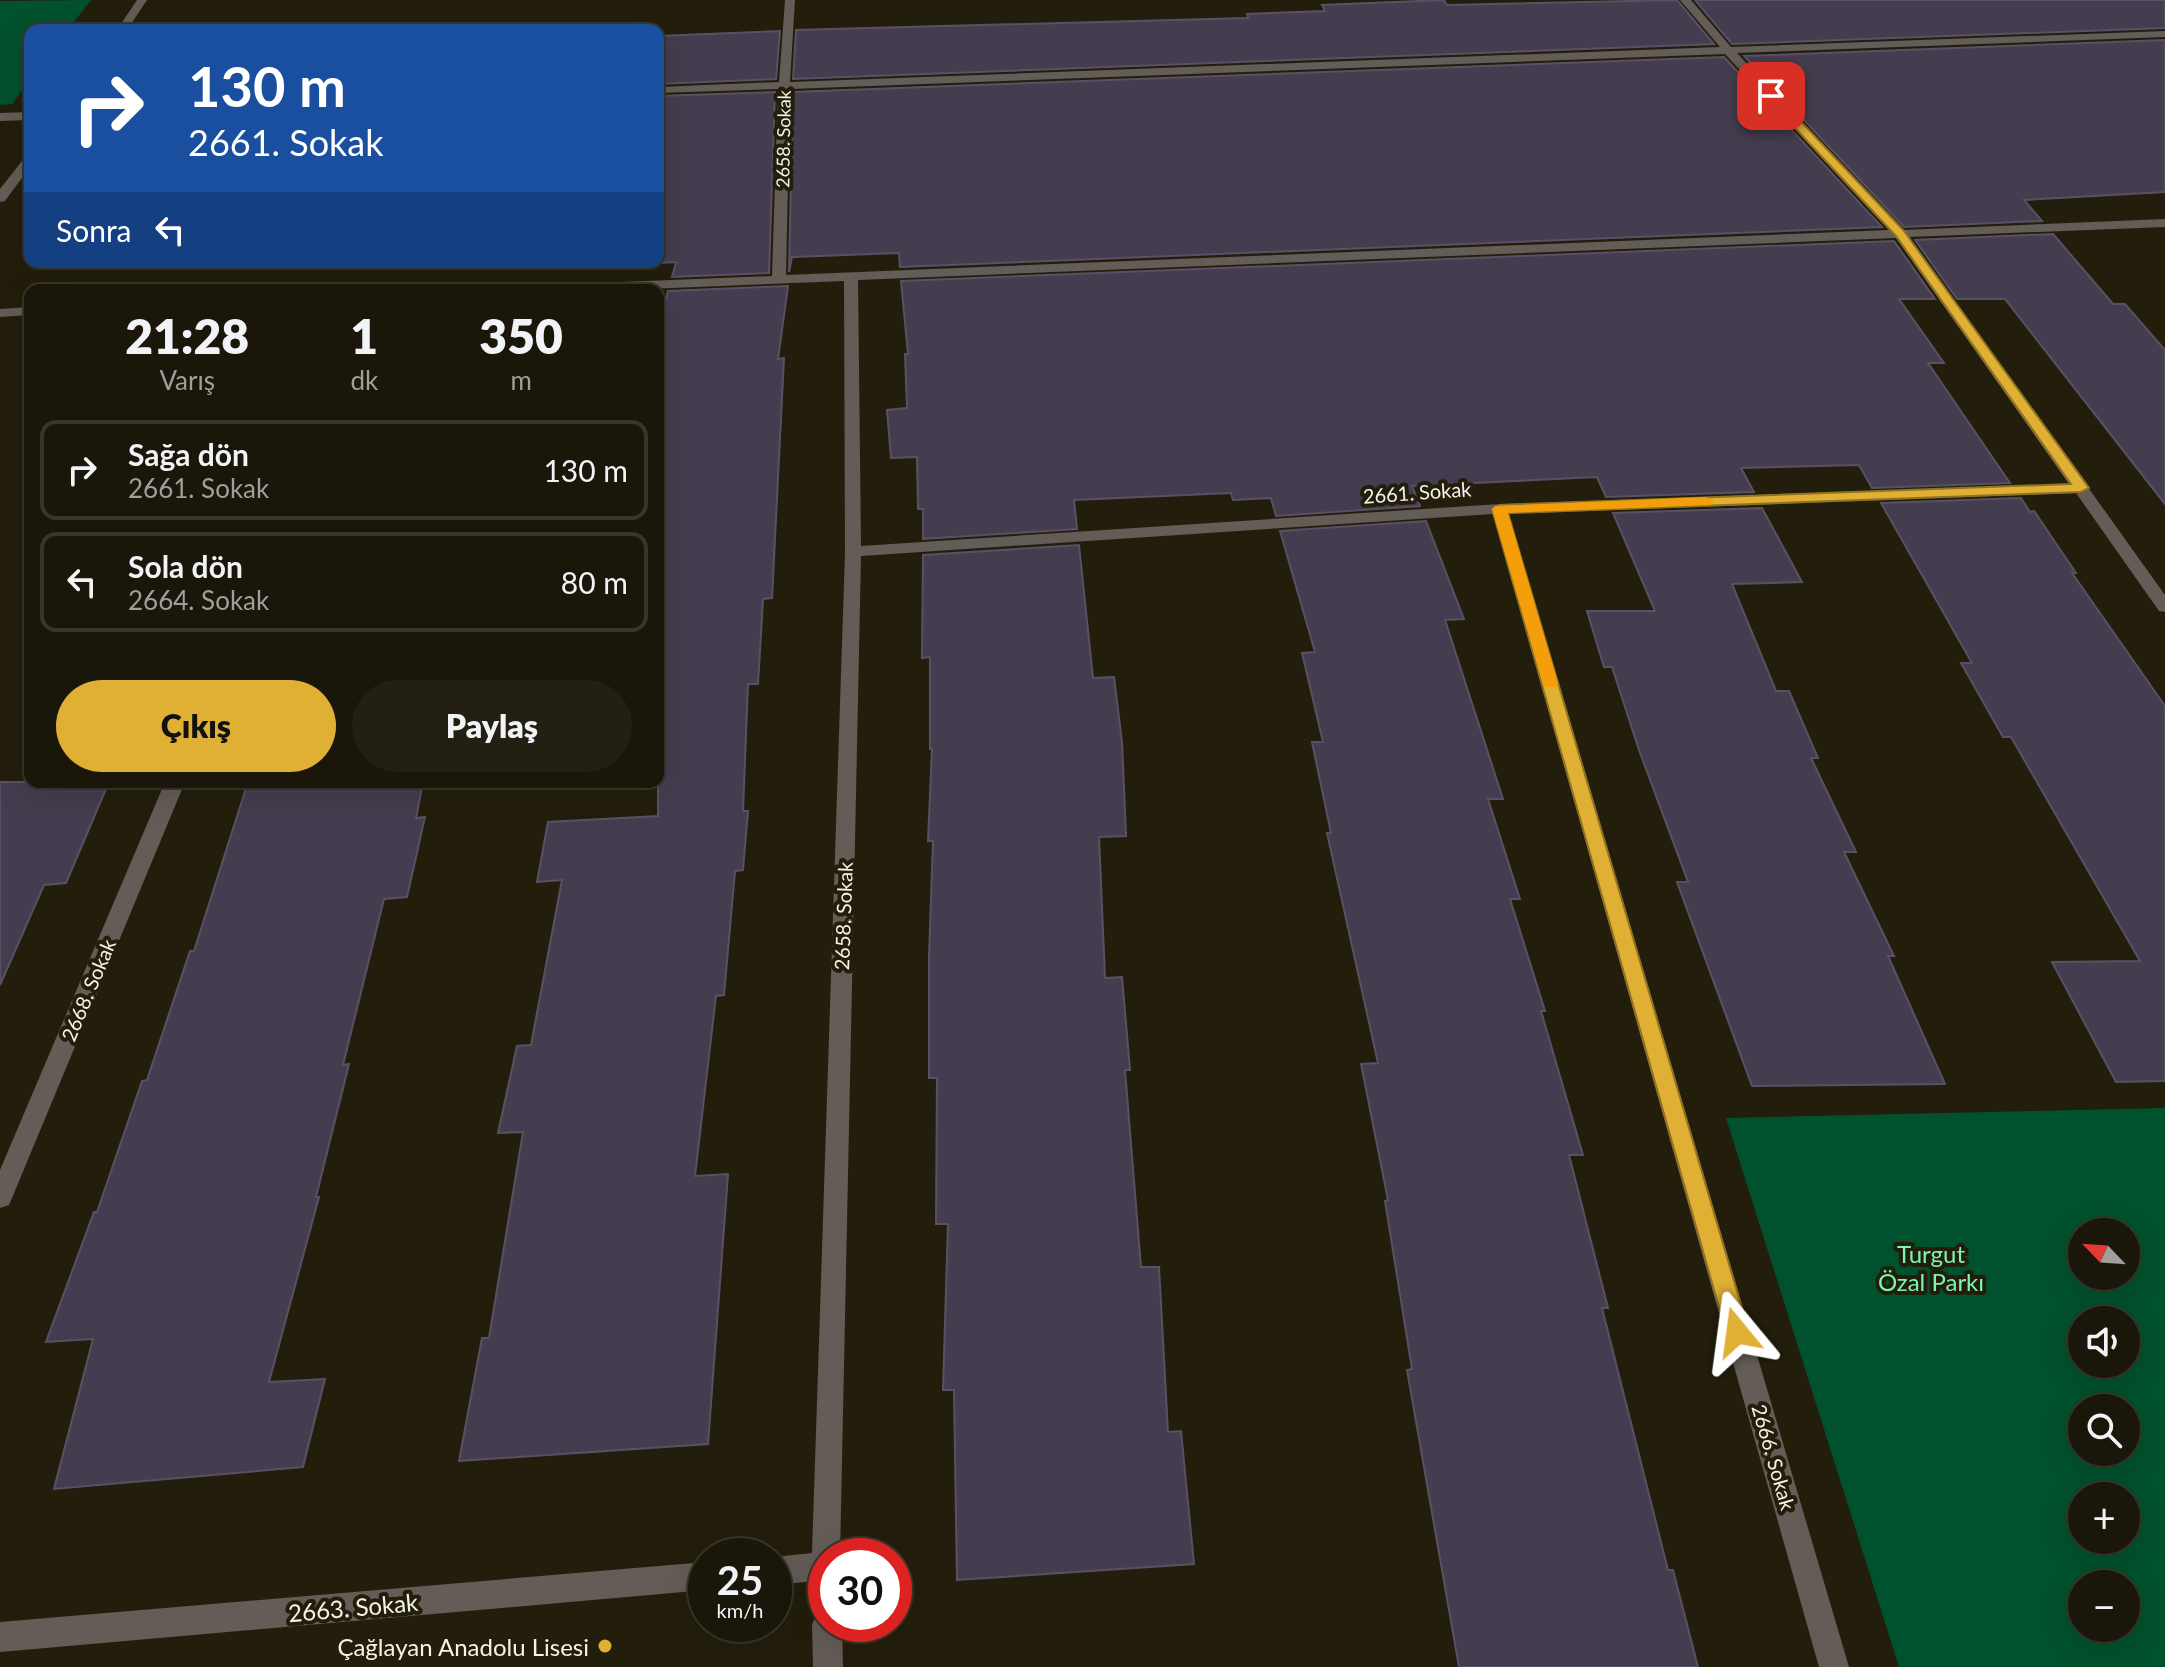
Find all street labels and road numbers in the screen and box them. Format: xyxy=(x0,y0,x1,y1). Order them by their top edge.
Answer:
street label: 2658. Sokak xyxy=(771,89,795,188)
street label: 2661. Sokak xyxy=(1362,476,1473,508)
street label: 2658. Sokak xyxy=(829,860,857,971)
street label: 2668. Sokak xyxy=(56,935,121,1045)
street label: 2666. Sokak xyxy=(1747,1401,1801,1513)
street label: 2663. Sokak xyxy=(287,1587,420,1627)

